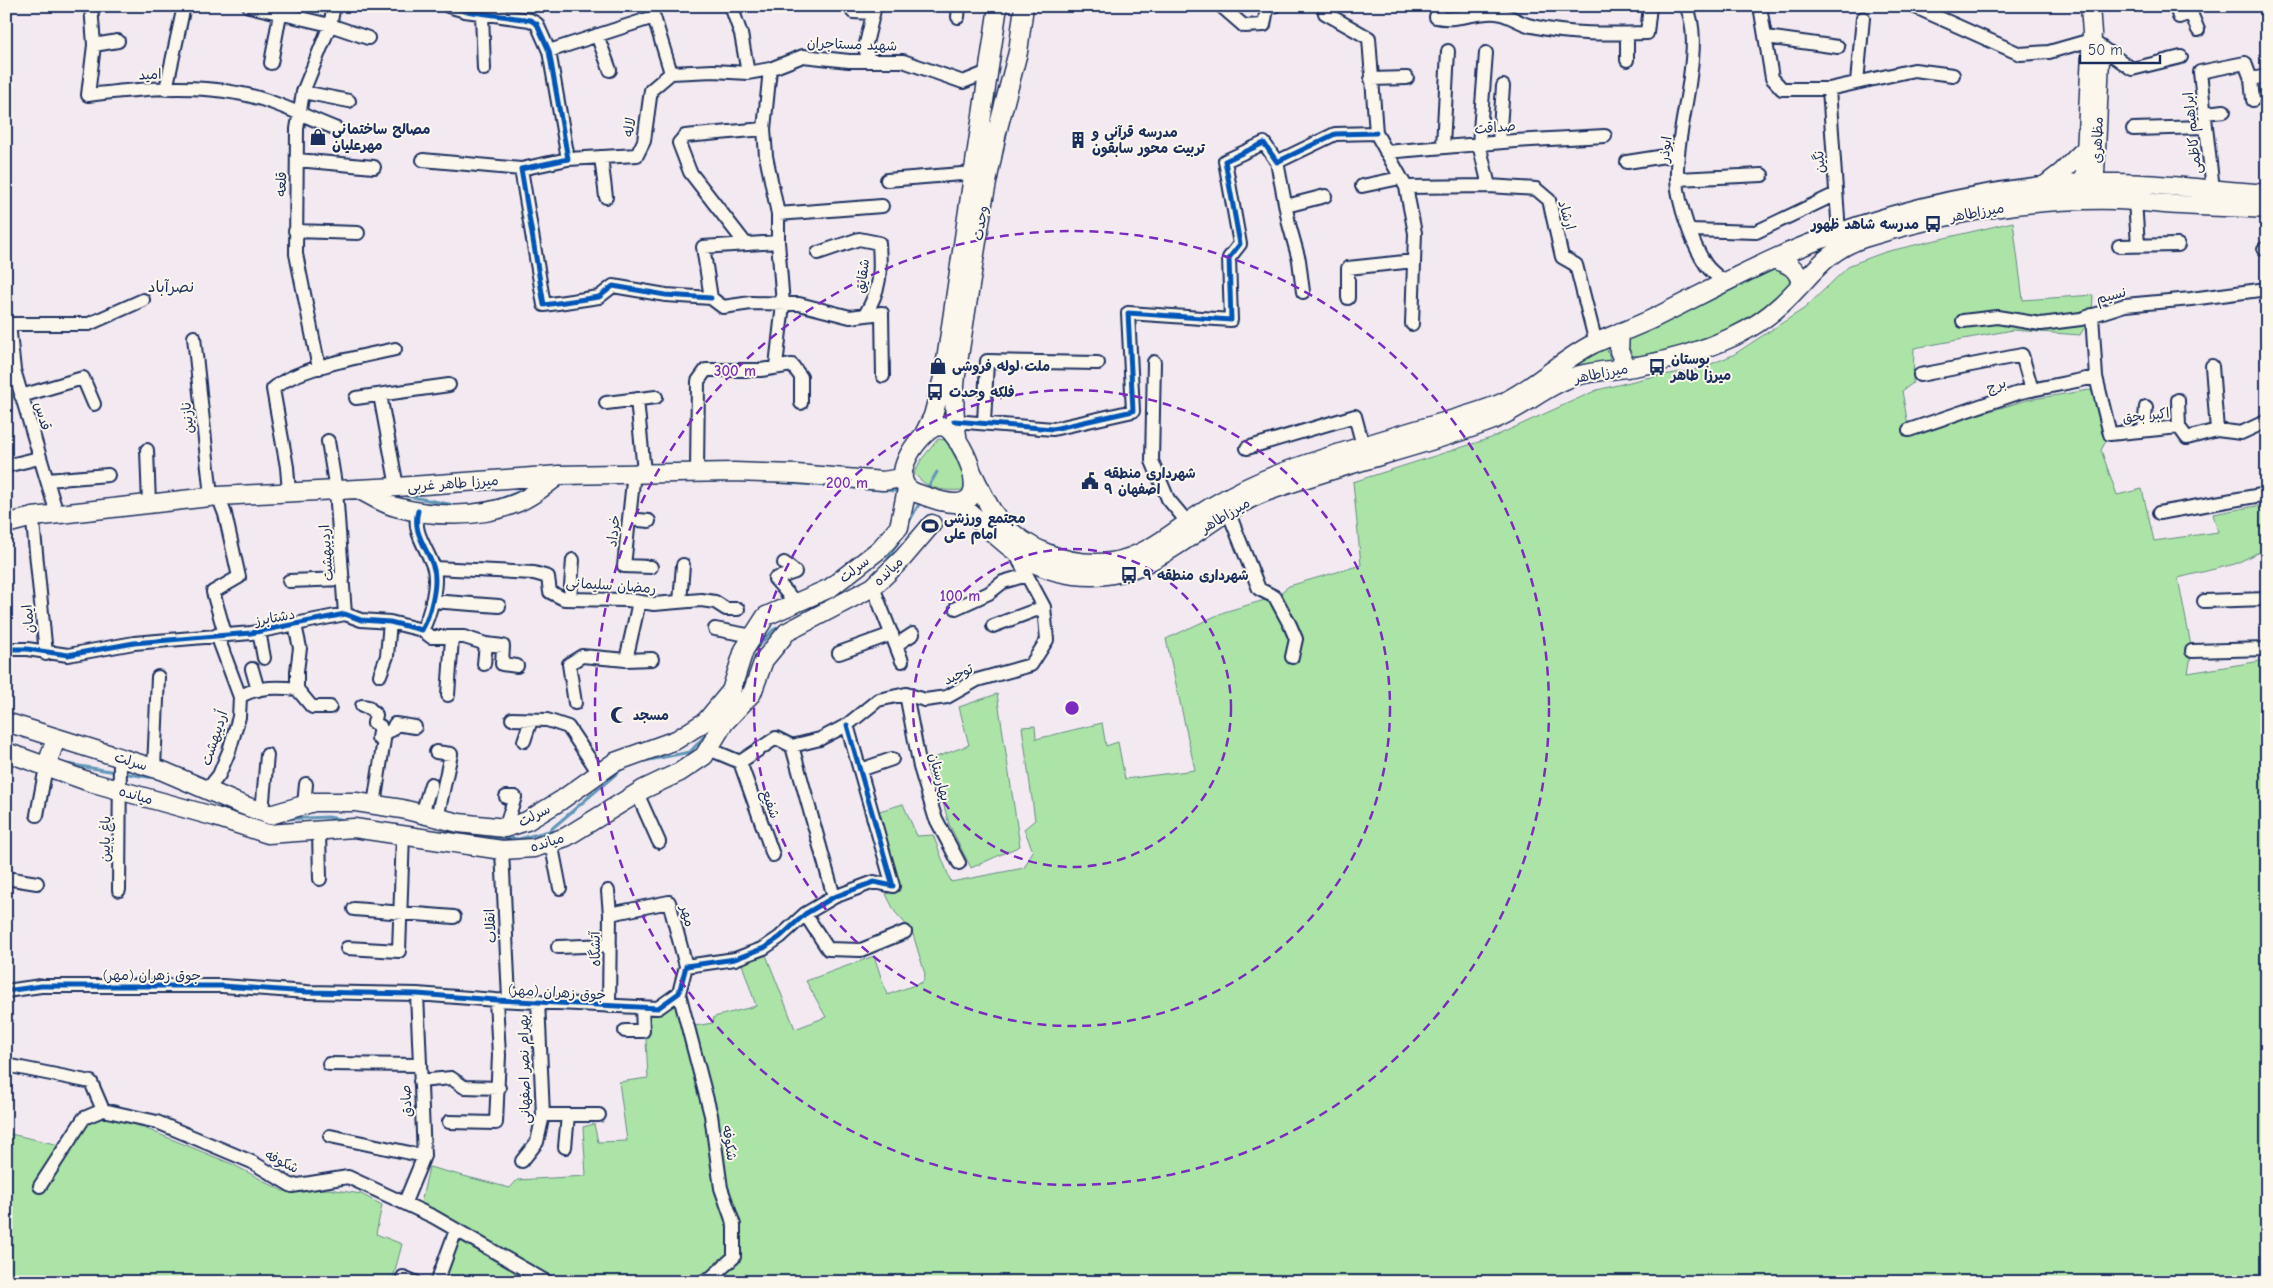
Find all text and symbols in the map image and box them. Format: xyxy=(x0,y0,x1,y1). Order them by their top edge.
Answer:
scale bar xyxy=(2080,32,2160,64)
street label: شهید مستاجران xyxy=(806,34,897,55)
text: 50 m xyxy=(2088,41,2123,59)
street label: امید xyxy=(138,66,162,83)
street label: ابراهیم کاظمی xyxy=(2180,91,2207,175)
street label: لاله xyxy=(620,116,639,138)
street label: مظاهری xyxy=(2088,116,2107,164)
street label: صداقت xyxy=(1474,117,1516,138)
place label: مصالح ساختمانی مهرعلیان xyxy=(332,121,430,154)
place label: مدرسه قرآنی و تربیت محور سابقون xyxy=(1091,124,1206,158)
shop icon: مصالح ساختمانی مهرعلیان xyxy=(308,127,328,147)
building icon: مدرسه قرآنی و تربیت محور سابقون xyxy=(1068,130,1088,150)
street label: ابوذر xyxy=(1655,135,1676,164)
street label: نگین xyxy=(1810,150,1829,174)
street label: قلعه xyxy=(273,171,290,197)
street label: ارشاد xyxy=(1554,198,1579,232)
street label: میرزاطاهر xyxy=(1948,199,2005,226)
street label: وحدت xyxy=(969,204,992,242)
bus stop icon: مدرسه شاهد ظهور xyxy=(1923,214,1943,234)
place label: مدرسه شاهد ظهور xyxy=(1809,216,1919,234)
street label: شقایق xyxy=(852,258,873,294)
district label: نصرآباد xyxy=(148,278,194,296)
street label: نسیم xyxy=(2094,283,2129,310)
place label: بوستان میرزا طاهر xyxy=(1669,351,1731,384)
shop icon: ملت لوله فروشی xyxy=(928,356,948,376)
bus stop icon: بوستان میرزا طاهر xyxy=(1647,357,1667,377)
place label: ملت لوله فروشی xyxy=(952,358,1050,376)
street label: میرزاطاهر xyxy=(1572,360,1629,387)
text: 300 m xyxy=(714,362,756,380)
street label: برج xyxy=(1984,374,2009,398)
bus stop icon: فلکه وحدت xyxy=(925,382,945,402)
place label: فلکه وحدت xyxy=(949,384,1015,401)
street label: قدس xyxy=(30,400,55,432)
street label: نازنین xyxy=(177,401,198,434)
street label: اکبر بحق xyxy=(2122,405,2170,426)
place label: شهرداری منطقه ۹ اصفهان xyxy=(1104,465,1196,498)
public building icon: شهرداری منطقه ۹ اصفهان xyxy=(1080,471,1100,491)
street label: میرزا طاهر غربی xyxy=(407,472,499,495)
text: 200 m xyxy=(826,474,868,492)
street label: میرزاطاهر xyxy=(1197,494,1253,537)
place label: مجتمع ورزشی امام علی xyxy=(944,510,1026,545)
street label: خرداد xyxy=(603,514,624,548)
sports icon: مجتمع ورزشی امام علی xyxy=(920,516,940,536)
street label: اردیبهشت xyxy=(316,524,337,582)
street label: سرلت xyxy=(836,552,873,586)
street label: میانده xyxy=(870,553,907,590)
bus stop icon: شهرداری منطقه ۹ xyxy=(1119,565,1139,585)
place label: شهرداری منطقه ۹ xyxy=(1143,567,1249,584)
street label: رمضان سلیمانی xyxy=(565,574,657,597)
text: 100 m xyxy=(940,587,980,605)
street label: ایمان xyxy=(19,604,38,634)
street label: دشتابرز xyxy=(253,606,296,630)
street label: توحید xyxy=(941,660,977,689)
centre of rings xyxy=(1063,699,1081,717)
mosque icon: مسجد xyxy=(609,705,629,725)
place label: مسجد xyxy=(633,707,669,724)
street label: اُردیبهشت xyxy=(196,708,231,768)
street label: سرلت xyxy=(112,748,149,775)
street label: بهارستان xyxy=(925,751,954,803)
street label: میانده xyxy=(117,783,155,808)
street label: شفیع xyxy=(756,787,783,822)
street label: سرلت xyxy=(515,800,553,831)
street label: باغ پایین xyxy=(97,816,115,862)
street label: میانده xyxy=(528,829,566,856)
street label: مهر xyxy=(676,903,698,929)
street label: انقلاب xyxy=(481,908,500,944)
street label: آتشگاه xyxy=(587,931,604,967)
street label: جوق زهران (مهر) xyxy=(103,967,201,984)
street label: جوق زهران (مهر) xyxy=(507,981,607,1004)
street label: بهرام نصر اصفهانی xyxy=(515,1014,536,1124)
street label: صادق xyxy=(397,1084,416,1118)
street label: شکوفه xyxy=(719,1124,740,1162)
street label: شکوفه xyxy=(262,1146,301,1177)

